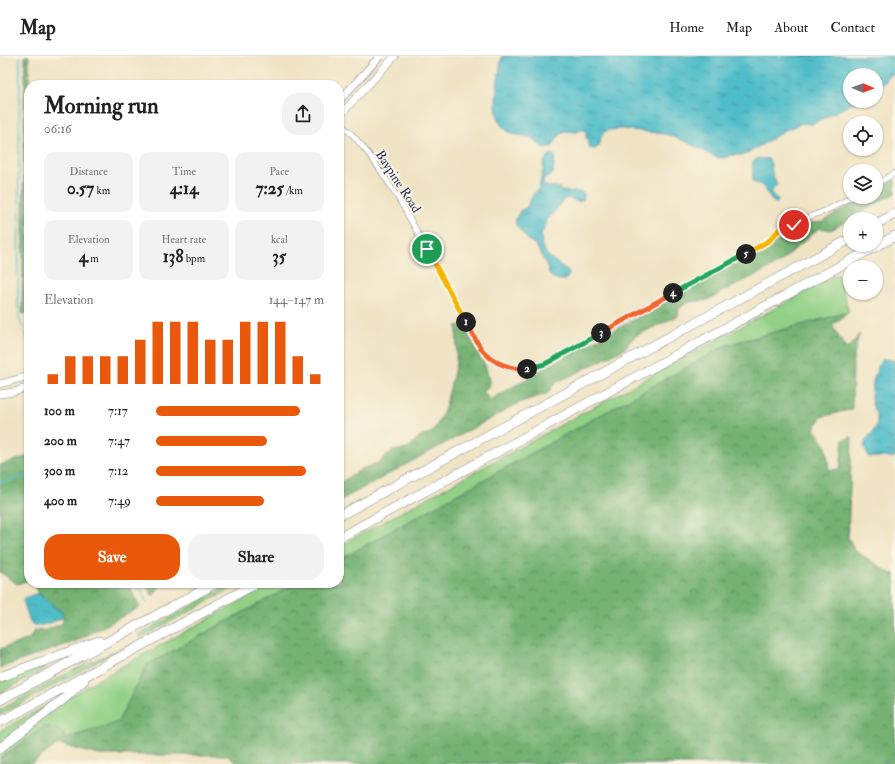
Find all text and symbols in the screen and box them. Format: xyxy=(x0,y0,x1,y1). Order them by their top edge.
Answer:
text: Map xyxy=(20,16,56,40)
text: Home xyxy=(669,19,704,36)
text: Map xyxy=(726,19,752,36)
text: About xyxy=(774,19,808,36)
text: Contact xyxy=(830,19,875,36)
north arrow xyxy=(843,68,883,108)
map controls xyxy=(843,68,883,300)
text: Morning run xyxy=(44,92,159,120)
button: share xyxy=(282,93,324,135)
button: locate xyxy=(843,116,883,156)
text: 06:16 xyxy=(44,121,72,137)
street label: Baypine Road xyxy=(371,147,425,217)
button: layers xyxy=(843,164,883,204)
text: Distance xyxy=(69,165,108,178)
text: Time xyxy=(172,165,196,178)
text: Pace xyxy=(269,165,289,178)
text: 0.57 xyxy=(67,178,94,199)
text: 4:14 xyxy=(170,178,198,199)
text: 7:25 xyxy=(256,178,284,199)
text: km xyxy=(94,184,110,197)
text: /km xyxy=(284,184,303,197)
pin xyxy=(777,208,811,242)
button: + xyxy=(843,212,883,252)
icon: check xyxy=(783,214,805,236)
pin xyxy=(410,232,444,266)
text: Elevation xyxy=(68,233,110,246)
text: Heart rate xyxy=(162,233,206,246)
text: kcal xyxy=(271,233,288,246)
icon: arrive xyxy=(416,238,438,260)
pin: 5 xyxy=(736,244,756,264)
text: 4 xyxy=(79,246,88,267)
text: 138 xyxy=(163,246,183,267)
text: 35 xyxy=(272,246,286,267)
text: 5 xyxy=(744,247,748,260)
text: m xyxy=(88,252,99,265)
text: bpm xyxy=(183,252,205,265)
button: − xyxy=(843,260,883,300)
pin: 4 xyxy=(663,283,683,303)
text: 4 xyxy=(670,286,676,299)
text: Elevation xyxy=(44,292,94,308)
text: 144–147 m xyxy=(269,292,324,308)
pin: 1 xyxy=(456,312,476,332)
text: 1 xyxy=(464,315,468,328)
pin: 3 xyxy=(591,323,611,343)
text: 3 xyxy=(599,326,603,339)
pin: 2 xyxy=(517,359,537,379)
text: 2 xyxy=(524,362,530,375)
text: 100 m xyxy=(44,403,75,419)
text: 7:17 xyxy=(108,403,128,419)
text: 200 m xyxy=(44,433,77,449)
text: 7:47 xyxy=(108,433,130,449)
text: 300 m xyxy=(44,463,75,479)
text: 7:12 xyxy=(108,463,128,479)
text: 400 m xyxy=(44,493,77,509)
text: 7:49 xyxy=(108,493,131,509)
button: Save xyxy=(44,534,180,580)
button: Share xyxy=(188,534,324,580)

